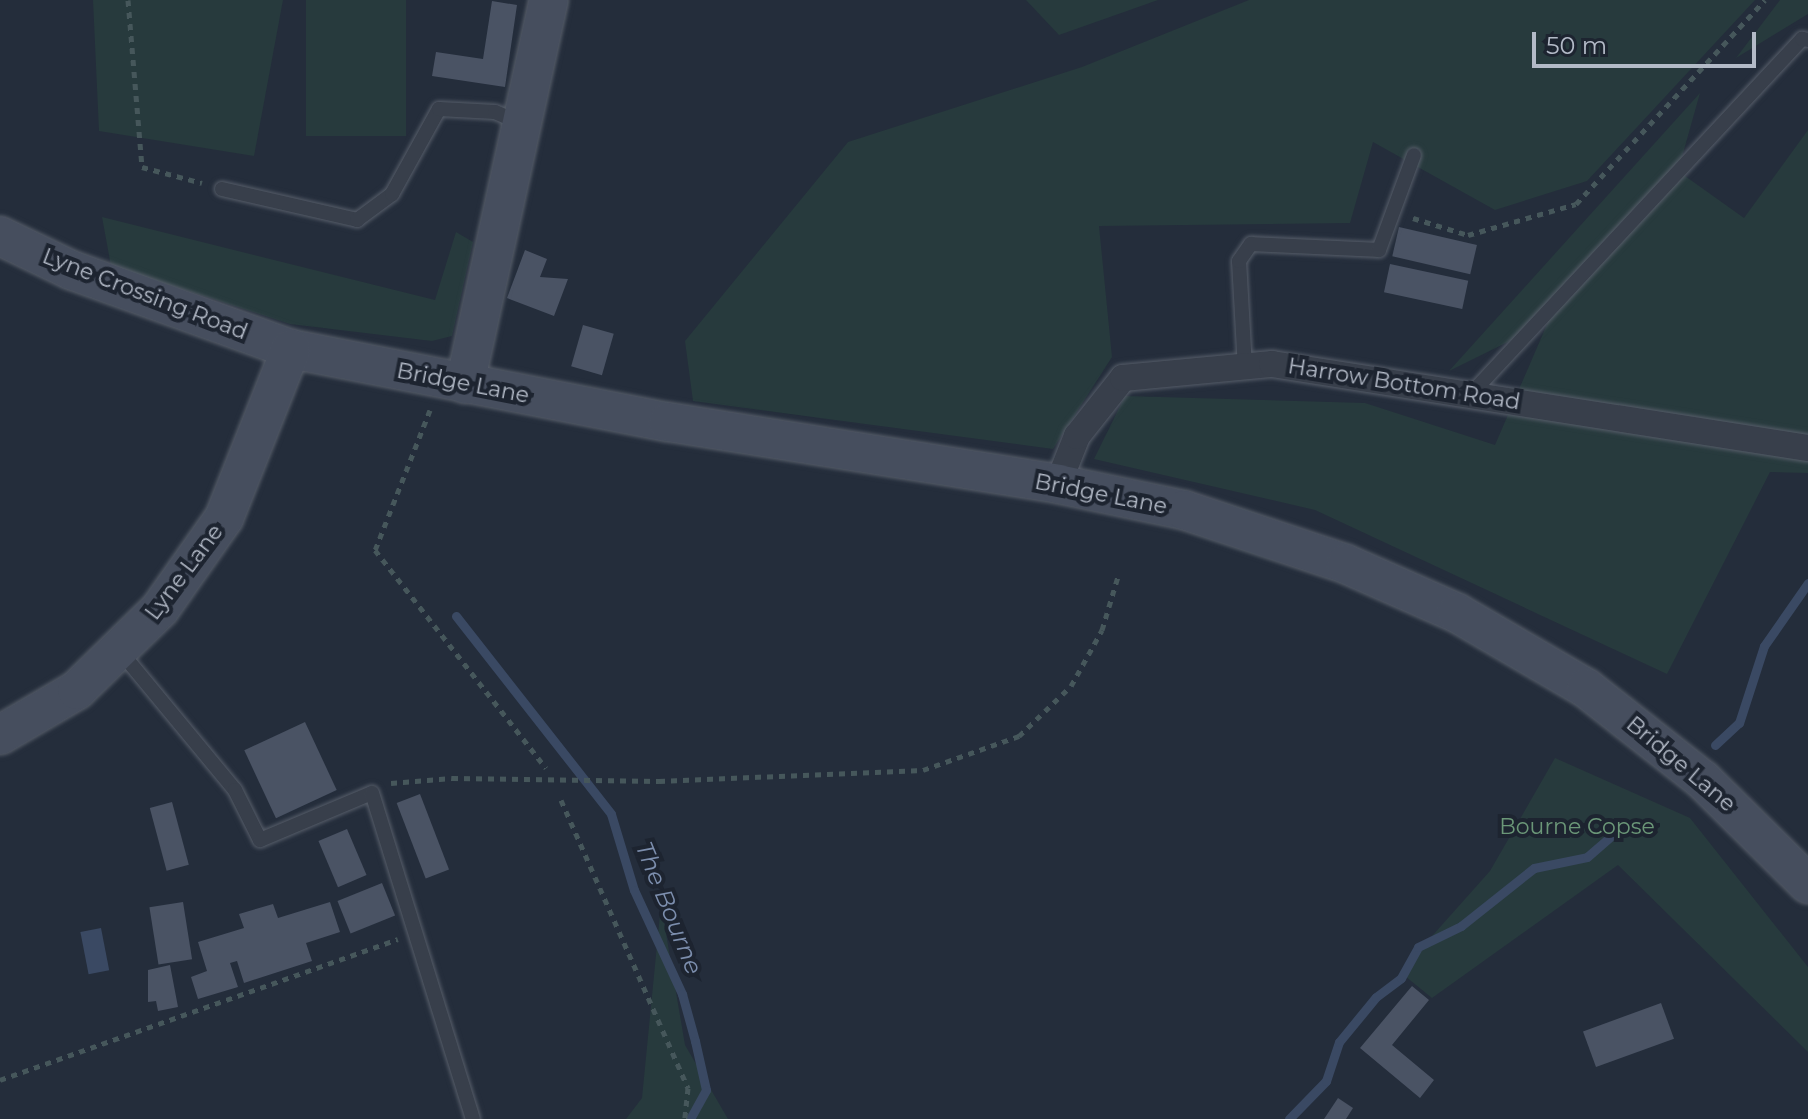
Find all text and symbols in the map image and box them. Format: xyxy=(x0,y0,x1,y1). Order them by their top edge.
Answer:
scale bar xyxy=(1536,16,1760,66)
text: 50 m xyxy=(1546,31,1607,60)
street label: Lyne Crossing Road xyxy=(39,243,251,345)
street label: Harrow Bottom Road xyxy=(1286,353,1522,415)
street label: Bridge Lane xyxy=(395,357,531,409)
street label: Bridge Lane xyxy=(1033,468,1169,520)
street label: Lyne Lane xyxy=(139,519,229,625)
street label: Bridge Lane xyxy=(1621,711,1741,817)
park label: Bourne Copse xyxy=(1499,814,1655,840)
water label: The Bourne xyxy=(629,838,709,978)

